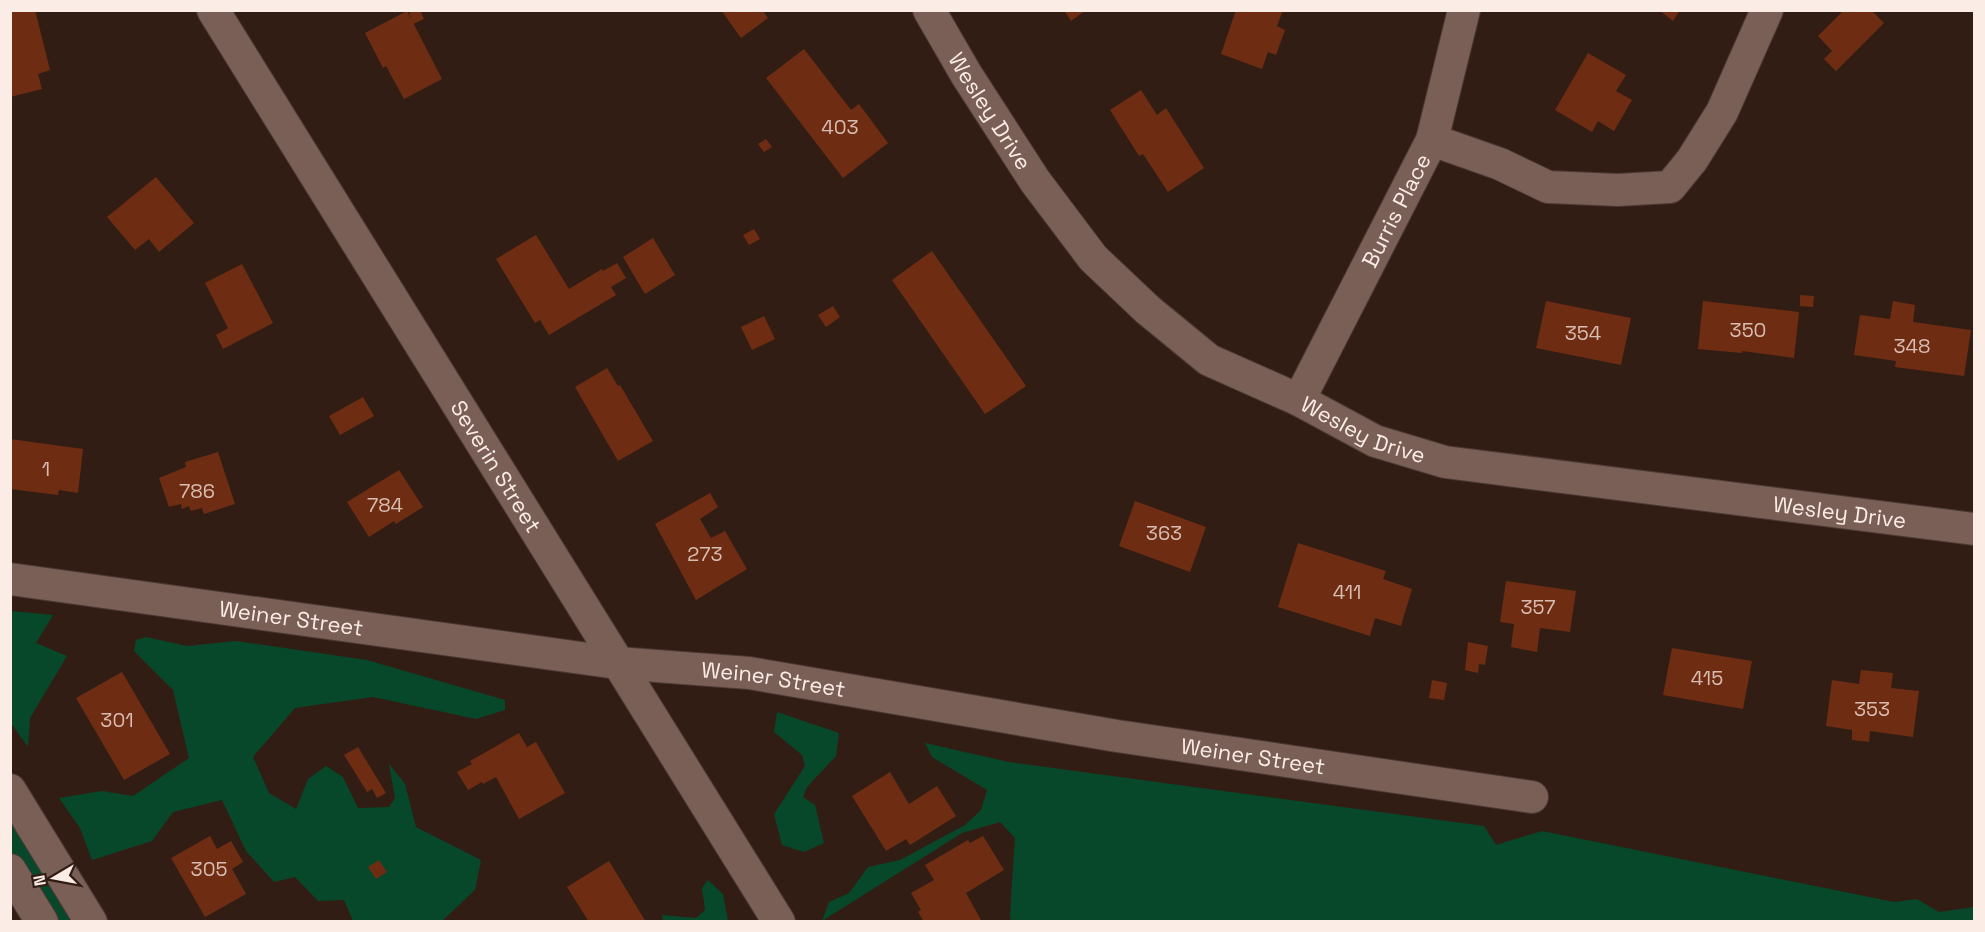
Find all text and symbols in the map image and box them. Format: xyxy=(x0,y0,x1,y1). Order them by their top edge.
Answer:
street label: Wesley Drive xyxy=(942,47,1038,175)
house number: 403 xyxy=(821,114,859,140)
street label: Burris Place xyxy=(1355,149,1437,272)
house number: 350 xyxy=(1730,317,1766,343)
house number: 354 xyxy=(1565,320,1601,346)
house number: 348 xyxy=(1893,333,1931,359)
street label: Wesley Drive xyxy=(1296,390,1429,469)
street label: Severin Street xyxy=(445,395,548,538)
house number: 1 xyxy=(42,456,50,482)
house number: 786 xyxy=(179,478,215,504)
street label: Wesley Drive xyxy=(1772,490,1908,534)
house number: 784 xyxy=(367,492,403,518)
house number: 363 xyxy=(1146,520,1182,546)
house number: 273 xyxy=(687,541,723,567)
house number: 411 xyxy=(1333,579,1361,605)
street label: Weiner Street xyxy=(218,594,365,642)
house number: 357 xyxy=(1520,594,1556,620)
street label: Weiner Street xyxy=(700,655,847,703)
house number: 415 xyxy=(1691,665,1723,691)
house number: 353 xyxy=(1854,696,1890,722)
house number: 301 xyxy=(100,707,134,733)
street label: Weiner Street xyxy=(1179,732,1327,780)
north arrow xyxy=(24,848,84,908)
house number: 305 xyxy=(191,856,227,882)
text: N xyxy=(28,873,51,888)

